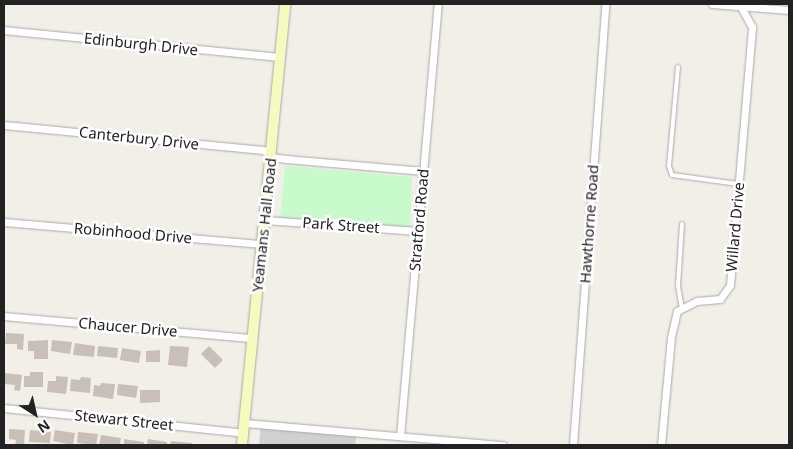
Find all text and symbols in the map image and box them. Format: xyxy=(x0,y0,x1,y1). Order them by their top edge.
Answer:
street label: Edinburgh Drive xyxy=(83,29,199,59)
street label: Canterbury Drive xyxy=(78,123,200,153)
street label: Yeamans Hall Road xyxy=(248,157,280,293)
street label: Hawthorne Road xyxy=(576,164,602,284)
street label: Stratford Road xyxy=(406,168,432,272)
street label: Willard Drive xyxy=(722,181,748,273)
street label: Park Street xyxy=(302,213,380,237)
street label: Robinhood Drive xyxy=(73,219,193,247)
street label: Chaucer Drive xyxy=(78,314,178,340)
north arrow xyxy=(10,389,60,439)
street label: Stewart Street xyxy=(74,406,174,434)
text: N xyxy=(34,416,54,438)

